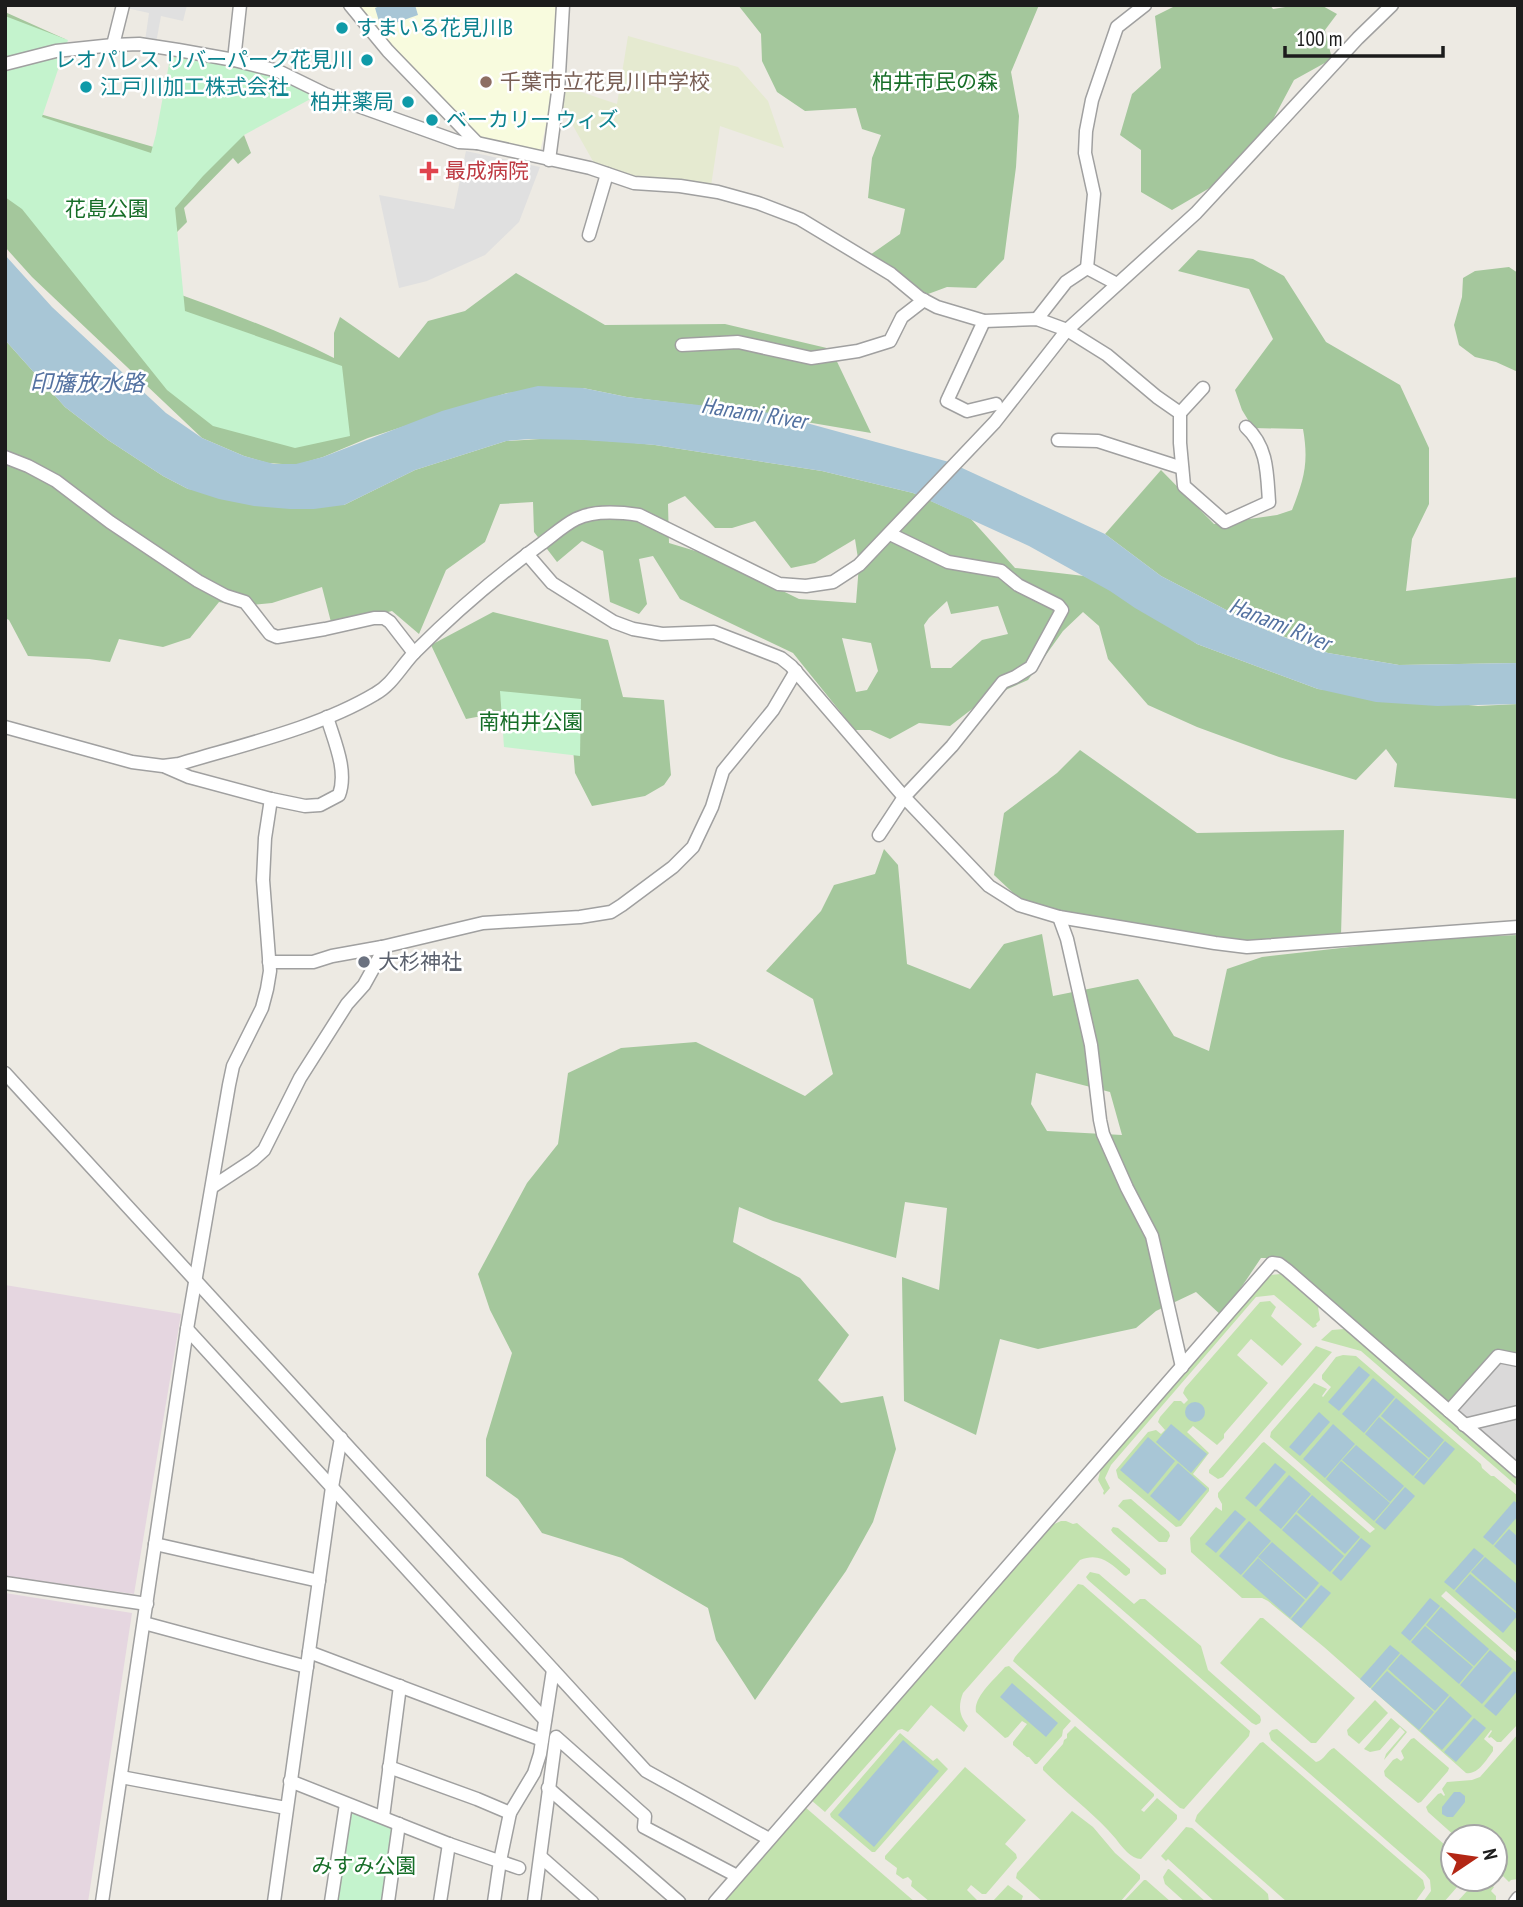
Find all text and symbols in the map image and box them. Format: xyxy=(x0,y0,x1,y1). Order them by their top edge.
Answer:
place label: すまいる花見川B xyxy=(356,14,513,41)
scale bar xyxy=(1285,14,1442,58)
marker: すまいる花見川B xyxy=(334,20,350,36)
text: 100 m xyxy=(1296,25,1342,52)
place label: レオパレス リバーパーク花見川 xyxy=(55,46,353,73)
marker: レオパレス リバーパーク花見川 xyxy=(359,52,375,68)
place label: 千葉市立花見川中学校 xyxy=(500,68,710,95)
park label: 柏井市民の森 xyxy=(872,68,998,95)
place label: 江戸川加工株式会社 xyxy=(100,73,289,100)
marker: 千葉市立花見川中学校 xyxy=(478,74,494,90)
marker: 江戸川加工株式会社 xyxy=(78,79,94,95)
place label: 柏井薬局 xyxy=(310,88,394,115)
marker: 柏井薬局 xyxy=(400,94,416,110)
place label: ベーカリー ウィズ xyxy=(446,106,618,133)
marker: ベーカリー ウィズ xyxy=(424,112,440,128)
place label: 最成病院 xyxy=(445,157,529,184)
marker: 最成病院 xyxy=(419,161,439,181)
park label: 花島公園 xyxy=(65,195,149,222)
water label: 印旛放水路 xyxy=(30,368,147,397)
water label: Hanami River xyxy=(699,390,813,436)
water label: Hanami River xyxy=(1225,590,1338,658)
park label: 南柏井公園 xyxy=(479,708,584,735)
place label: 大杉神社 xyxy=(378,948,462,975)
marker: 大杉神社 xyxy=(356,954,372,970)
north arrow xyxy=(1439,1823,1509,1893)
text: N xyxy=(1478,1846,1503,1862)
park label: みすみ公園 xyxy=(312,1852,417,1879)

